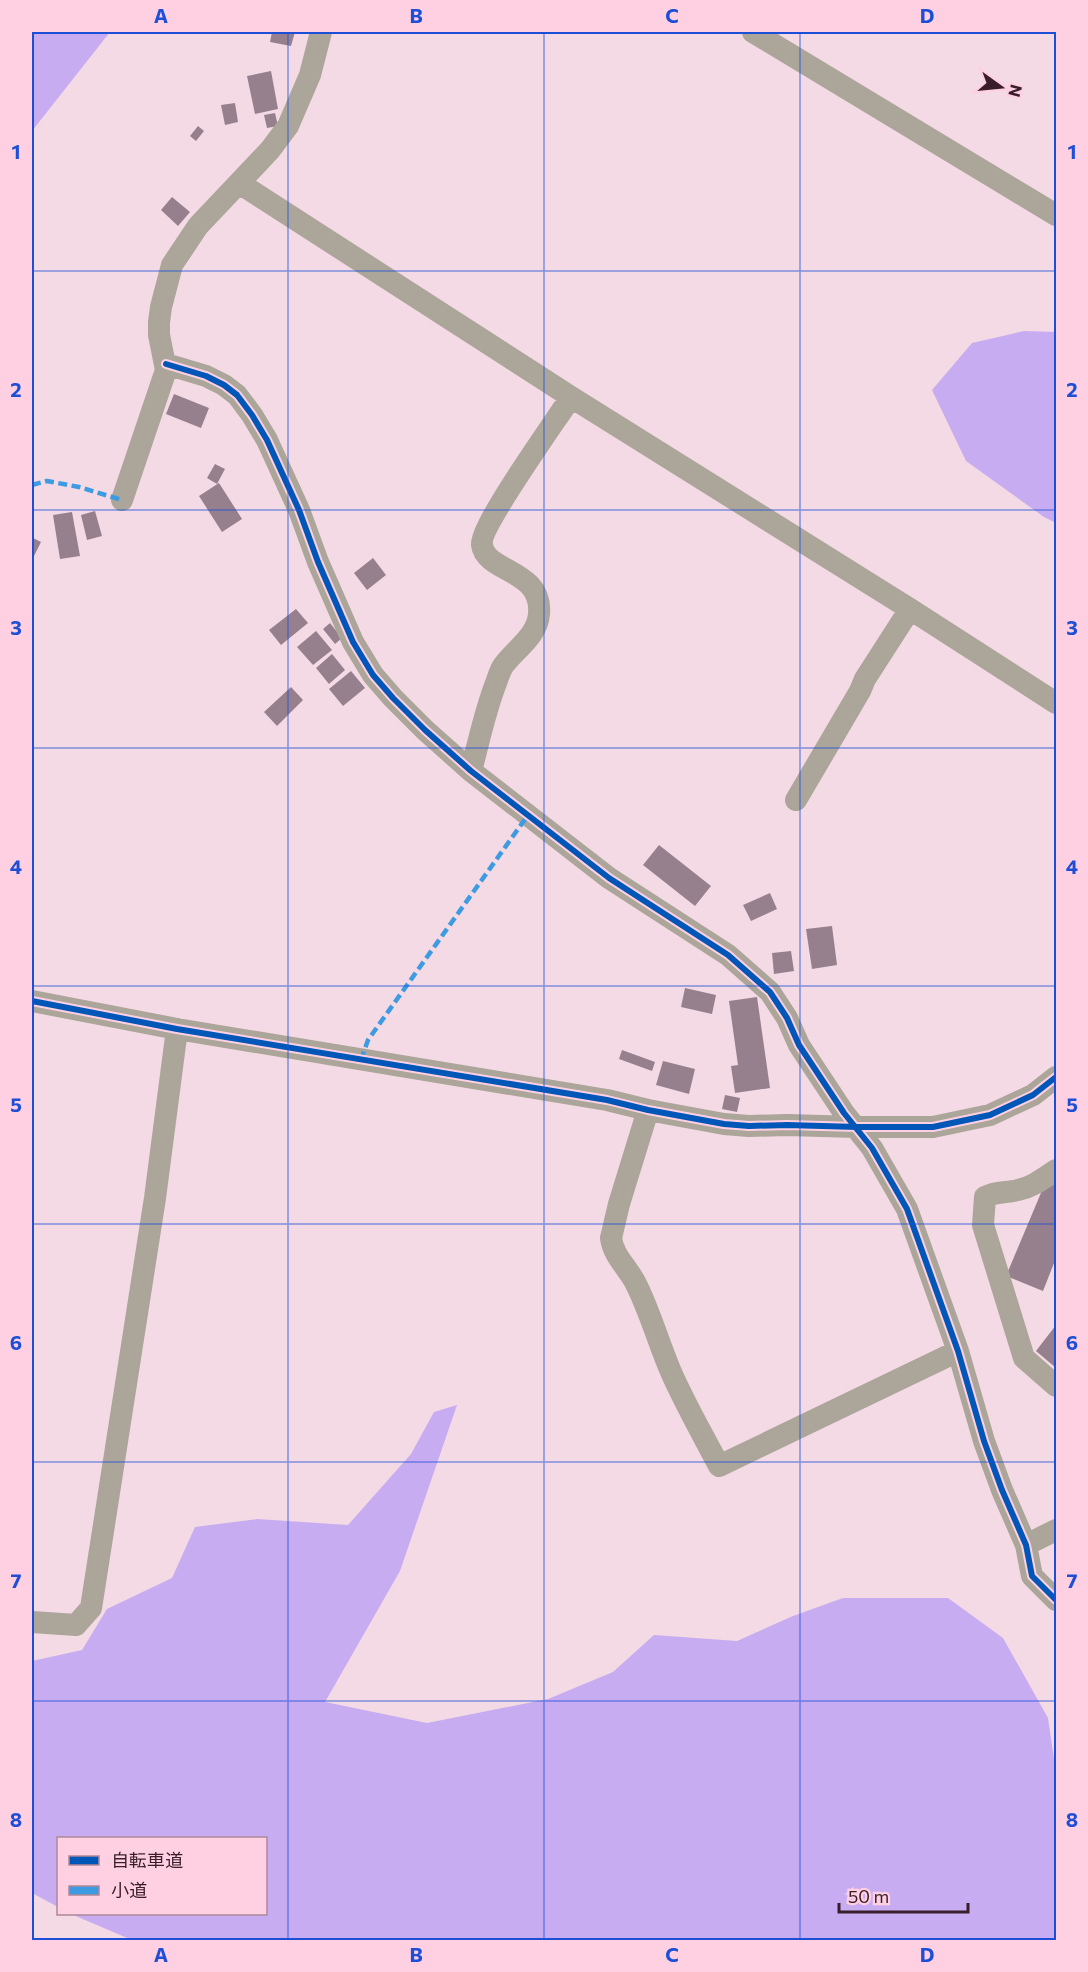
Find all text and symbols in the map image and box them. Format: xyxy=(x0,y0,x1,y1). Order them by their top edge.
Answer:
text: A xyxy=(154,3,168,27)
text: B xyxy=(409,3,423,27)
text: C xyxy=(665,3,679,27)
text: D xyxy=(920,3,934,27)
north arrow xyxy=(971,57,1031,117)
text: N xyxy=(1005,83,1027,99)
text: 1 xyxy=(11,139,21,163)
text: 1 xyxy=(1067,139,1077,163)
text: 2 xyxy=(10,377,22,401)
text: 2 xyxy=(1066,377,1078,401)
text: 3 xyxy=(10,615,22,639)
text: 3 xyxy=(1066,615,1078,639)
text: 4 xyxy=(10,854,22,878)
text: 4 xyxy=(1066,854,1078,878)
text: 5 xyxy=(10,1092,22,1116)
text: 5 xyxy=(1066,1092,1078,1116)
text: 6 xyxy=(10,1330,22,1354)
text: 6 xyxy=(1066,1330,1078,1354)
text: 7 xyxy=(11,1568,22,1592)
text: 7 xyxy=(1067,1568,1078,1592)
text: 8 xyxy=(10,1807,22,1831)
text: 8 xyxy=(1066,1807,1078,1831)
legend xyxy=(57,1837,267,1915)
text: 自転車道 xyxy=(111,1849,183,1871)
scale bar xyxy=(839,1876,968,1914)
text: 小道 xyxy=(111,1879,147,1901)
text: 50 m xyxy=(848,1885,889,1907)
text: A xyxy=(154,1942,168,1966)
text: B xyxy=(409,1942,423,1966)
text: C xyxy=(665,1942,679,1966)
text: D xyxy=(920,1942,934,1966)

